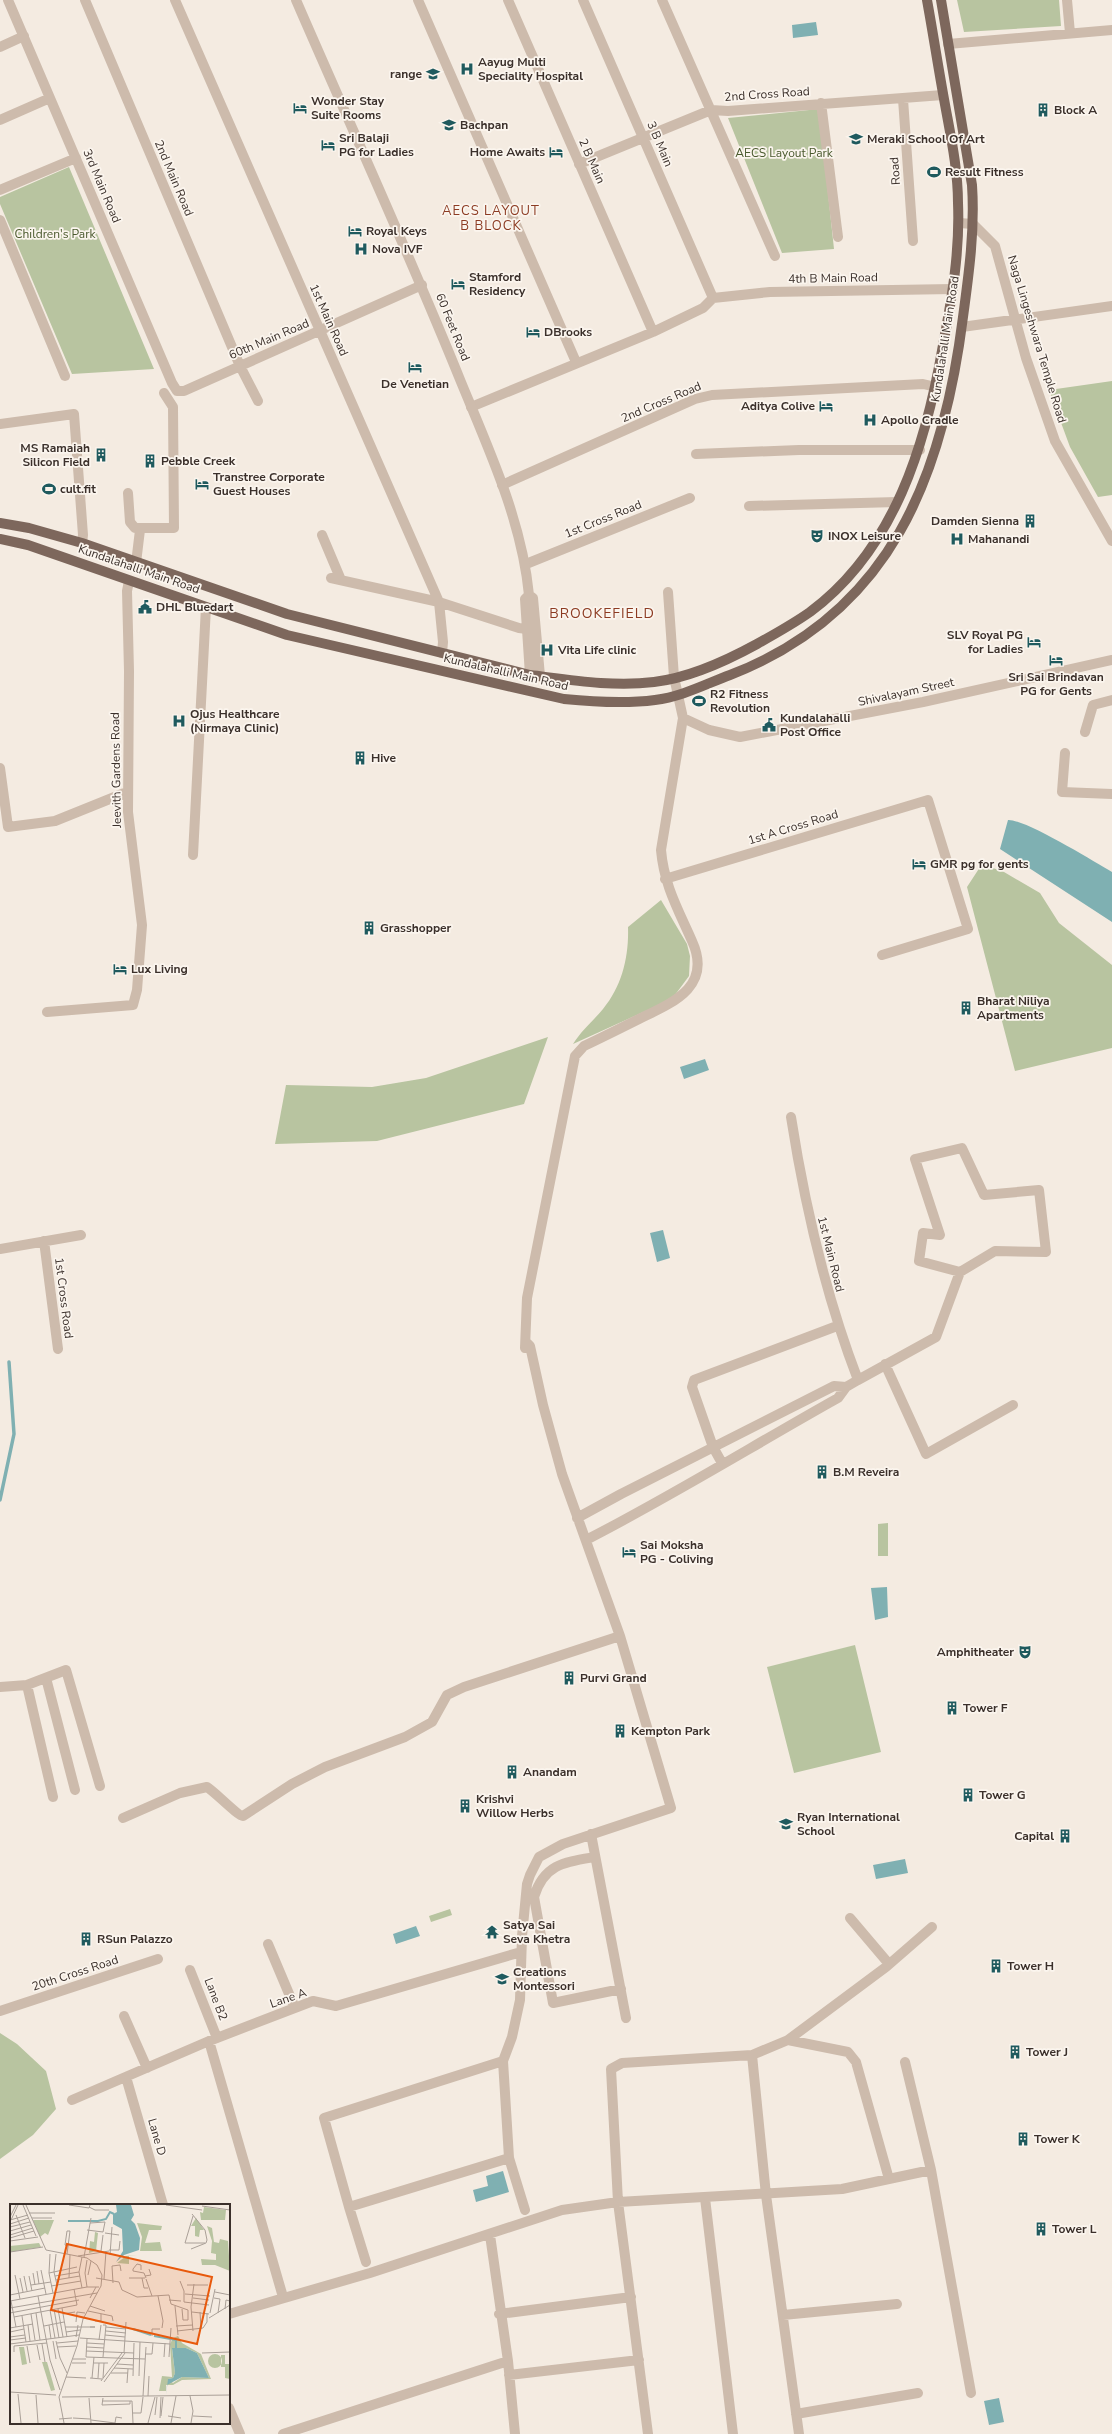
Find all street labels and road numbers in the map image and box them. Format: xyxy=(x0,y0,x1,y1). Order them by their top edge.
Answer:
street label: 2nd Cross Road xyxy=(724,83,810,105)
street label: 3 B Main xyxy=(643,119,677,169)
street label: 2 B Main xyxy=(575,136,609,186)
street label: 2nd Main Road xyxy=(151,137,197,219)
street label: 3rd Main Road xyxy=(79,147,125,225)
street label: Road xyxy=(886,157,904,185)
street label: Naga Lingeshwara Temple Road xyxy=(1004,253,1070,425)
street label: 4th B Main Road xyxy=(788,269,878,287)
street label: Kundalahalli Main Road xyxy=(927,275,963,403)
street label: 1st Main Road xyxy=(306,281,352,359)
street label: 60 Feet Road xyxy=(432,291,474,363)
street label: 60th Main Road xyxy=(226,315,312,363)
street label: 2nd Cross Road xyxy=(618,378,704,426)
street label: 1st Cross Road xyxy=(562,496,644,542)
street label: Kundalahalli Main Road xyxy=(76,541,202,597)
street label: Kundalahalli Main Road xyxy=(442,650,570,694)
street label: Shivalayam Street xyxy=(857,674,956,710)
street label: Jeevith Gardens Road xyxy=(107,712,125,829)
street label: 1st A Cross Road xyxy=(746,806,840,848)
street label: 1st Main Road xyxy=(814,1215,848,1293)
street label: 1st Cross Road xyxy=(51,1256,77,1340)
street label: 20th Cross Road xyxy=(30,1951,120,1995)
street label: Lane B2 xyxy=(201,1975,231,2023)
street label: Lane A xyxy=(267,1984,309,2012)
street label: Lane D xyxy=(144,2116,170,2158)

